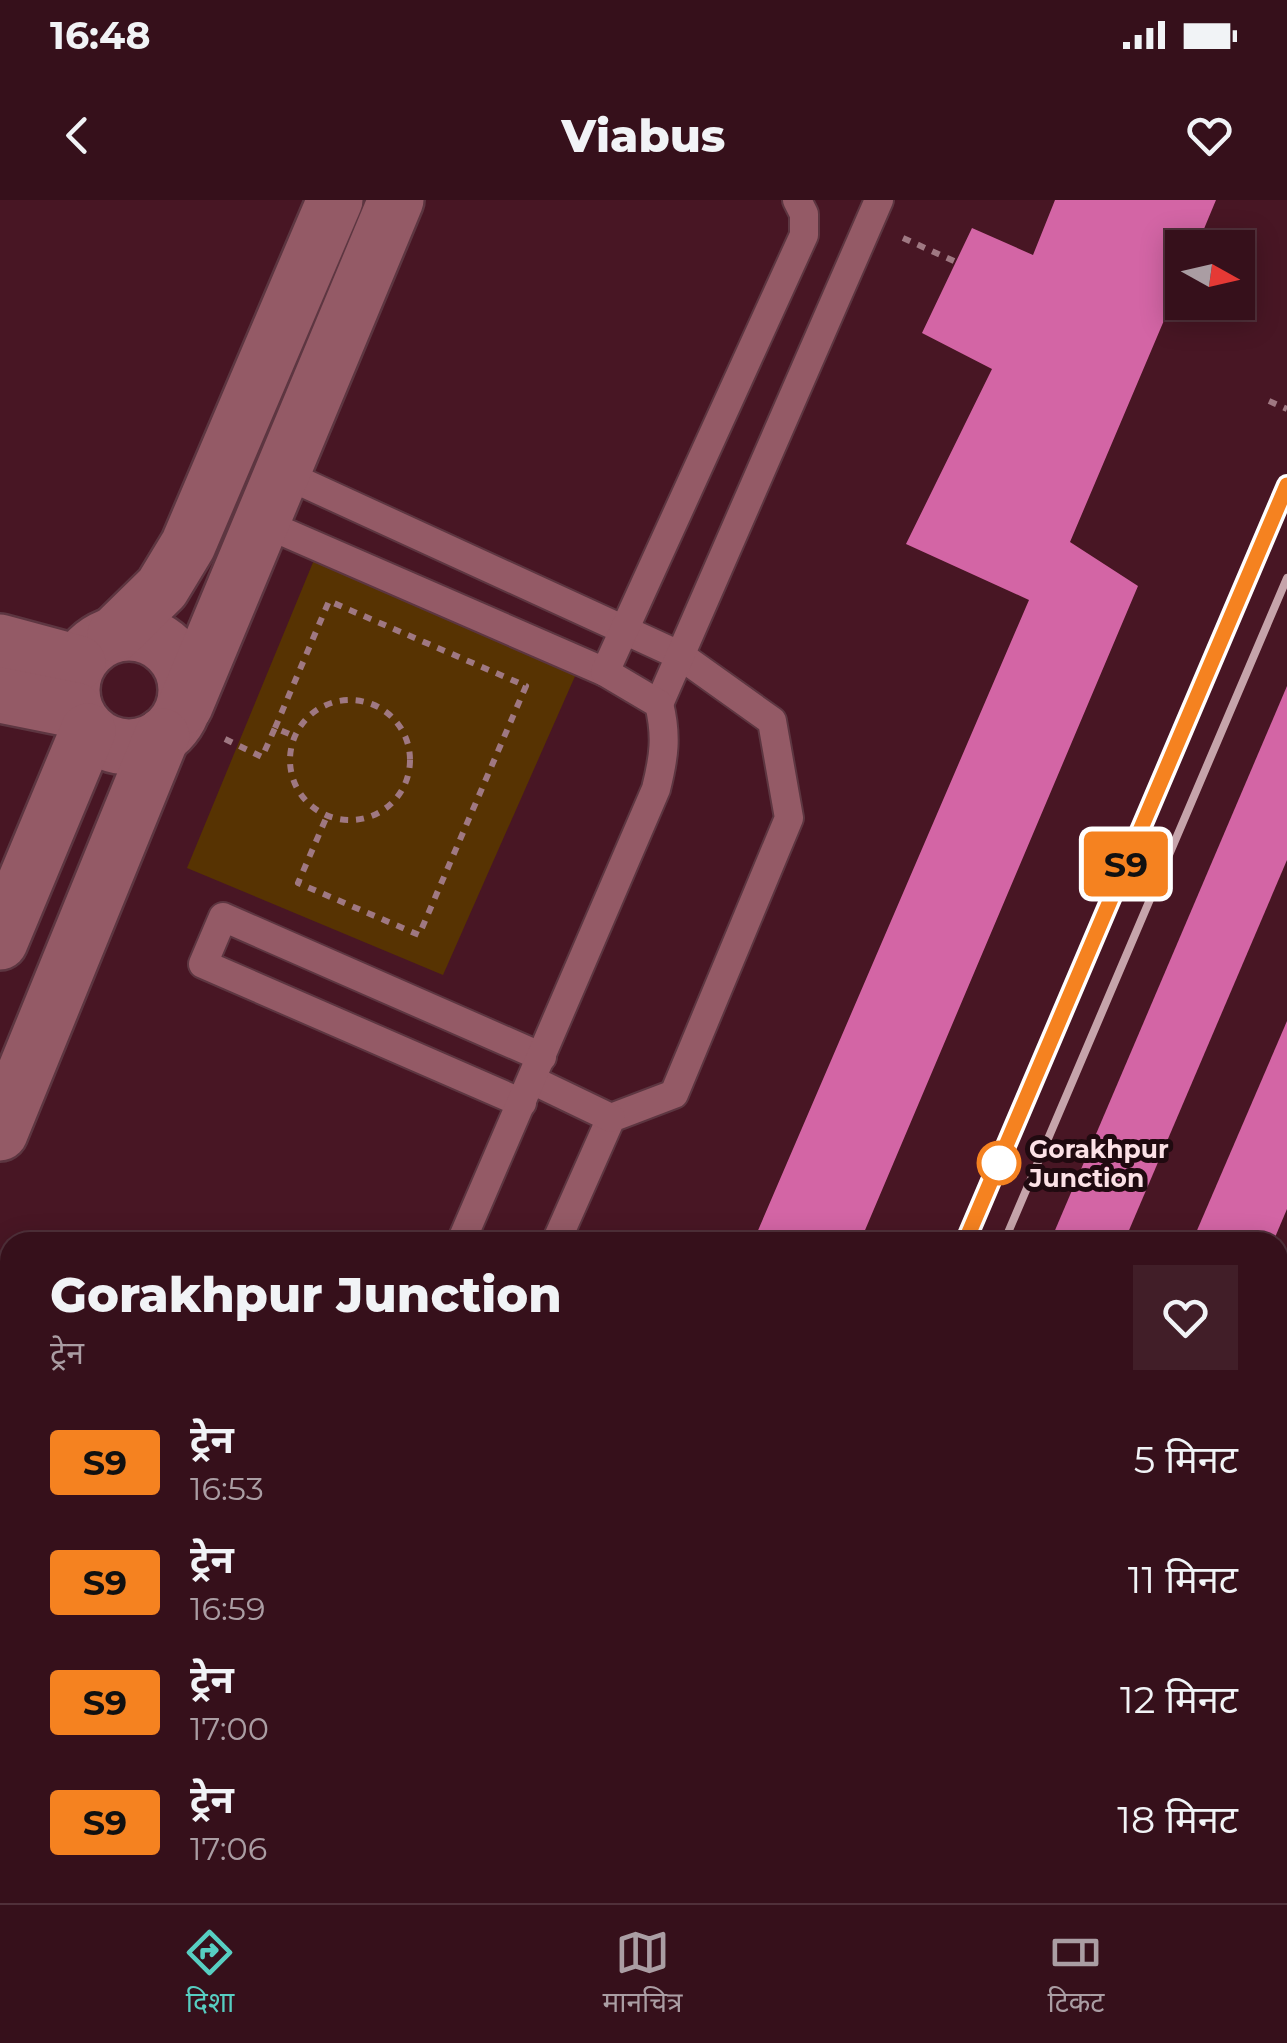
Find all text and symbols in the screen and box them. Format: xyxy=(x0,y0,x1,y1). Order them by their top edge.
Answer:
text: 16:48 xyxy=(50,12,151,59)
icon: back xyxy=(50,108,105,163)
text: Viabus xyxy=(562,108,725,163)
icon: heart xyxy=(1182,108,1237,163)
north arrow xyxy=(1165,230,1255,320)
map controls xyxy=(1165,230,1255,320)
line badge: S9 xyxy=(1081,832,1171,896)
text: S9 xyxy=(1104,843,1148,886)
place label: Gorakhpur Junction xyxy=(1028,1134,1169,1193)
marker: Gorakhpur Junction xyxy=(978,1142,1020,1184)
button: heart xyxy=(1133,1265,1238,1370)
text: Gorakhpur Junction xyxy=(50,1266,562,1324)
text: ट्रेन xyxy=(50,1333,84,1372)
text: ट्रेन xyxy=(190,1416,234,1463)
text: 5 मिनट xyxy=(1134,1436,1238,1483)
text: S9 xyxy=(83,1441,127,1484)
text: 16:53 xyxy=(190,1469,264,1508)
text: ट्रेन xyxy=(190,1536,234,1583)
text: 11 मिनट xyxy=(1128,1556,1238,1603)
text: S9 xyxy=(83,1561,127,1604)
text: 16:59 xyxy=(190,1589,265,1628)
text: ट्रेन xyxy=(190,1656,234,1703)
text: 12 मिनट xyxy=(1120,1676,1238,1723)
text: S9 xyxy=(83,1681,127,1724)
text: 17:00 xyxy=(190,1709,269,1748)
text: ट्रेन xyxy=(190,1776,234,1823)
text: 18 मिनट xyxy=(1117,1796,1238,1843)
text: S9 xyxy=(83,1801,127,1844)
text: 17:06 xyxy=(190,1829,267,1868)
tab: दिशा xyxy=(182,1925,237,2023)
tab: मानचित्र xyxy=(602,1925,683,2023)
tab: टिकट xyxy=(1047,1925,1104,2023)

